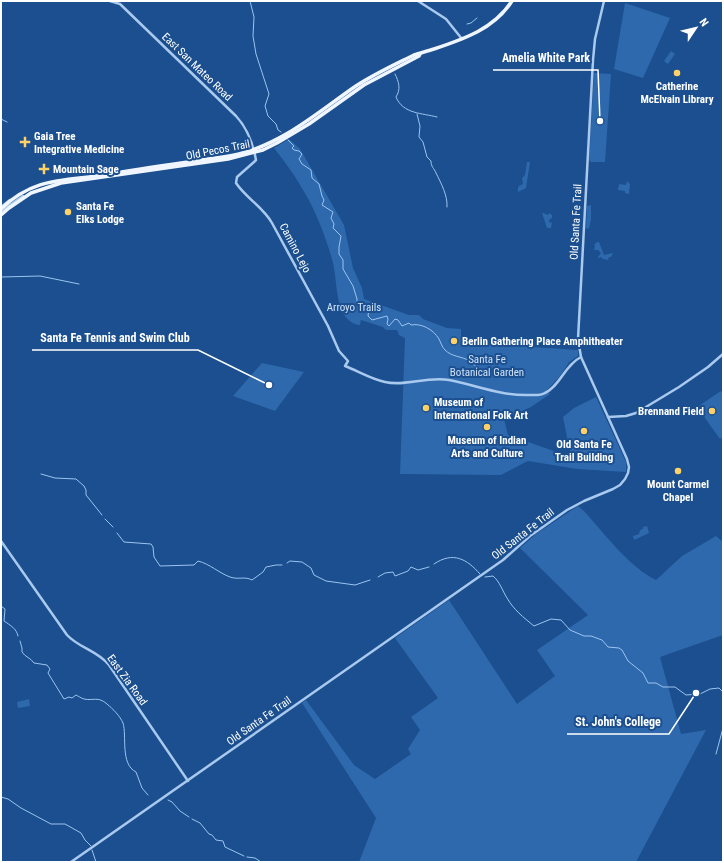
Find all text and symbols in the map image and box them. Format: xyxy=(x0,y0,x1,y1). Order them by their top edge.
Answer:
north arrow xyxy=(676,8,716,48)
text: N xyxy=(697,16,711,29)
street label: East San Mateo Road xyxy=(159,30,235,104)
callout: Amelia White Park xyxy=(493,46,598,70)
text: Amelia White Park xyxy=(502,51,590,65)
marker: Catherine McElvain Library xyxy=(672,68,682,78)
place label: Catherine McElvain Library xyxy=(640,80,714,106)
place label: Gaia Tree Integrative Medicine xyxy=(34,130,124,156)
marker: Gaia Tree Integrative Medicine xyxy=(19,136,31,148)
street label: Old Pecos Trail xyxy=(185,137,251,163)
marker: Mountain Sage xyxy=(38,163,50,175)
place label: Mountain Sage xyxy=(53,163,119,176)
street label: Old Santa Fe Trail xyxy=(568,184,584,260)
place label: Santa Fe Elks Lodge xyxy=(76,200,124,226)
marker: Santa Fe Elks Lodge xyxy=(63,207,73,217)
street label: Camino Lejo xyxy=(277,221,314,275)
park label: Arroyo Trails xyxy=(327,301,381,314)
callout: Santa Fe Tennis and Swim Club xyxy=(32,326,198,350)
text: Santa Fe Tennis and Swim Club xyxy=(40,331,190,345)
place label: Berlin Gathering Place Amphitheater xyxy=(462,335,623,348)
marker: Berlin Gathering Place Amphitheater xyxy=(449,336,459,346)
park label: Santa Fe Botanical Garden xyxy=(450,353,524,379)
place label: Museum of International Folk Art xyxy=(434,396,528,422)
marker: Museum of International Folk Art xyxy=(421,403,431,413)
place label: Brennand Field xyxy=(638,405,704,418)
marker: Brennand Field xyxy=(707,406,717,416)
marker: Museum of Indian Arts and Culture xyxy=(482,422,492,432)
marker: Old Santa Fe Trail Building xyxy=(579,426,589,436)
place label: Museum of Indian Arts and Culture xyxy=(448,434,526,460)
place label: Old Santa Fe Trail Building xyxy=(555,438,613,464)
marker: Mount Carmel Chapel xyxy=(673,466,683,476)
place label: Mount Carmel Chapel xyxy=(647,478,709,504)
street label: Old Santa Fe Trail xyxy=(489,506,557,562)
street label: East Zia Road xyxy=(104,652,150,708)
street label: Old Santa Fe Trail xyxy=(224,694,294,748)
callout: St. John's College xyxy=(567,710,669,734)
text: St. John's College xyxy=(575,715,661,729)

